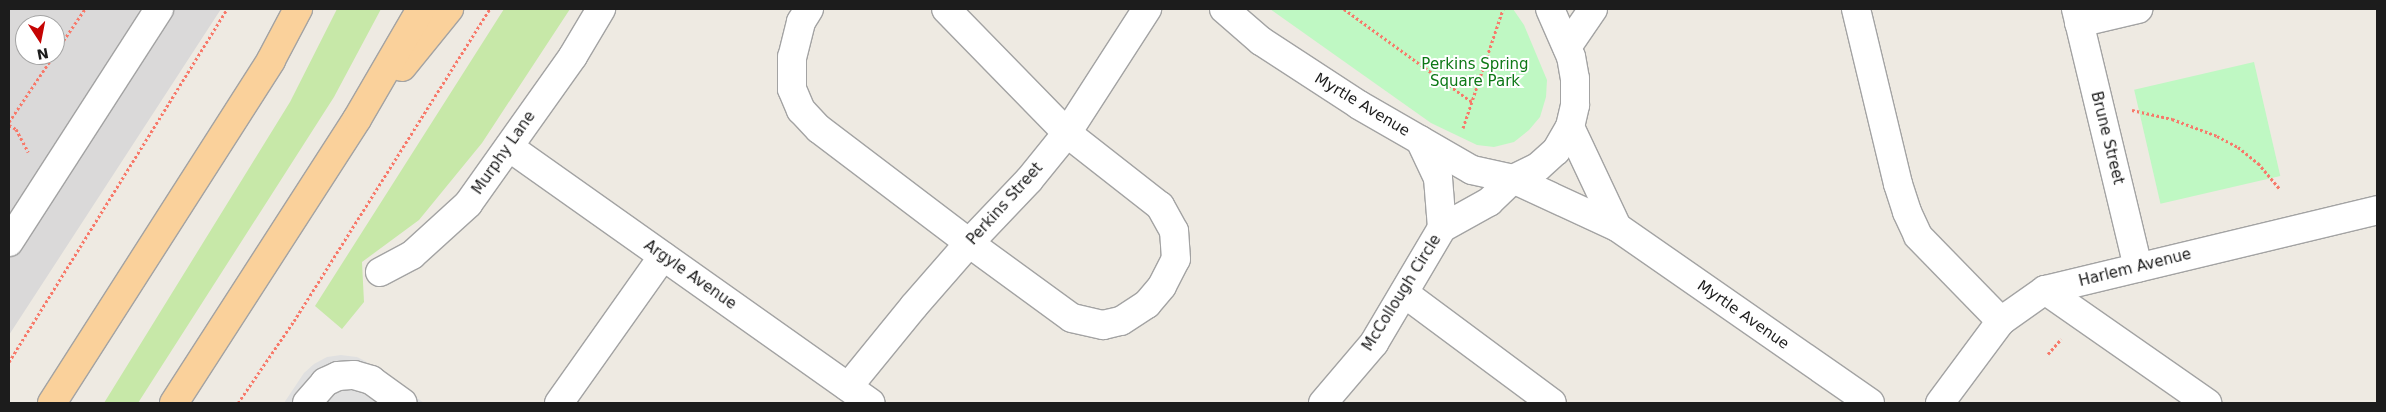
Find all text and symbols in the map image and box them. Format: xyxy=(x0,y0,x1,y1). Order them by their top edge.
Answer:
north arrow xyxy=(15,15,65,65)
text: N xyxy=(35,45,50,63)
park label: Perkins Spring Square Park xyxy=(1421,55,1529,90)
street label: Myrtle Avenue xyxy=(1311,70,1413,140)
street label: Brune Street xyxy=(2087,90,2127,186)
street label: Murphy Lane xyxy=(469,108,539,198)
street label: Perkins Street xyxy=(963,159,1047,249)
street label: McCollough Circle xyxy=(1359,232,1445,354)
street label: Argyle Avenue xyxy=(640,237,740,313)
street label: Harlem Avenue xyxy=(2077,245,2193,291)
street label: Myrtle Avenue xyxy=(1694,277,1792,353)

